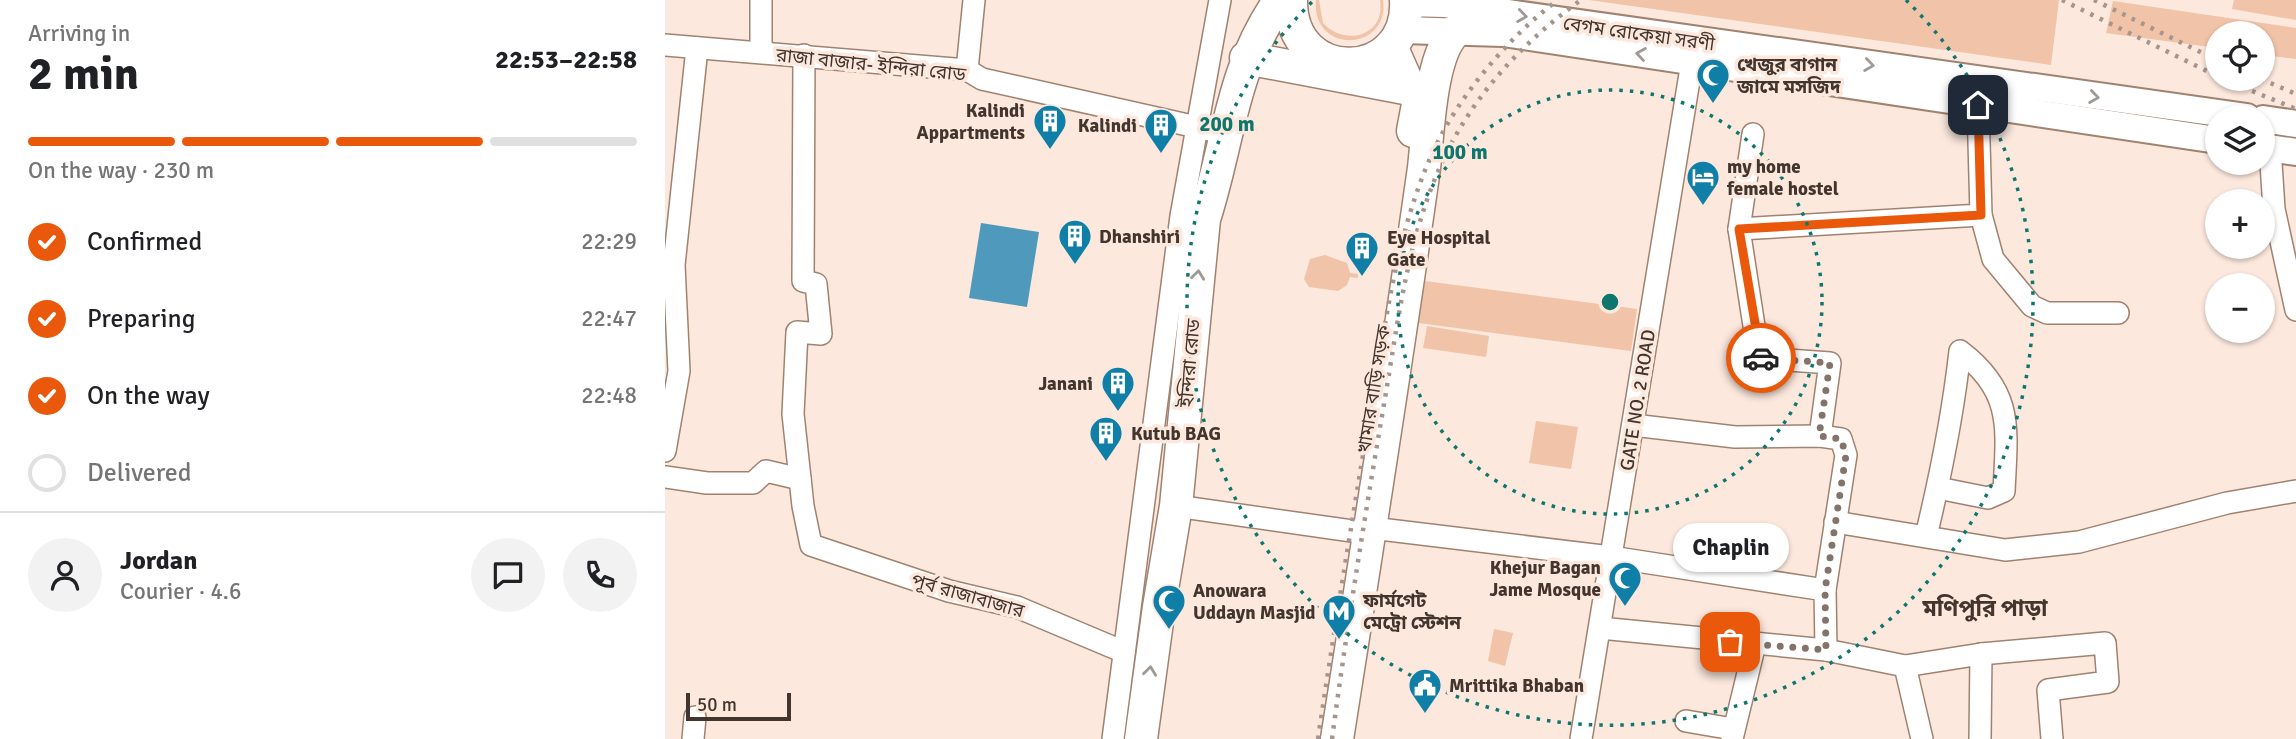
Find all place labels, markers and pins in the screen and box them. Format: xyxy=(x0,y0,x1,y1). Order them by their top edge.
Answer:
place label: খেজুর বাগান জামে মসজিদ xyxy=(1736,53,1841,99)
mosque icon: খেজুর বাগান জামে মসজিদ xyxy=(1694,56,1732,105)
pin xyxy=(1948,75,2008,135)
place label: Kalindi Appartments xyxy=(917,99,1025,145)
building icon: Kalindi Appartments xyxy=(1031,102,1069,151)
building icon: Kalindi xyxy=(1142,106,1180,155)
place label: Kalindi xyxy=(1078,114,1137,138)
place label: my home female hostel xyxy=(1726,155,1839,201)
hotel icon: my home female hostel xyxy=(1684,158,1722,207)
building icon: Dhanshiri xyxy=(1056,217,1094,266)
place label: Dhanshiri xyxy=(1099,225,1180,249)
place label: Eye Hospital Gate xyxy=(1387,226,1490,272)
building icon: Eye Hospital Gate xyxy=(1343,229,1381,278)
centre of rings xyxy=(1598,290,1622,314)
building icon: Janani xyxy=(1099,364,1137,413)
place label: Janani xyxy=(1039,372,1093,396)
building icon: Kutub BAG xyxy=(1087,414,1125,463)
place label: Kutub BAG xyxy=(1131,422,1221,446)
callout: Chaplin xyxy=(1672,523,1788,572)
place label: Khejur Bagan Jame Mosque xyxy=(1490,556,1601,602)
mosque icon: Khejur Bagan Jame Mosque xyxy=(1606,559,1644,608)
place label: Anowara Uddayn Masjid xyxy=(1193,579,1316,625)
mosque icon: Anowara Uddayn Masjid xyxy=(1150,582,1188,631)
place label: ফার্মগেট মেট্রো স্টেশন xyxy=(1362,589,1462,635)
metro station icon: ফার্মগেট মেট্রো স্টেশন xyxy=(1320,592,1358,641)
pin xyxy=(1700,612,1760,672)
public building icon: Mrittika Bhaban xyxy=(1406,666,1444,715)
place label: Mrittika Bhaban xyxy=(1449,674,1584,698)

